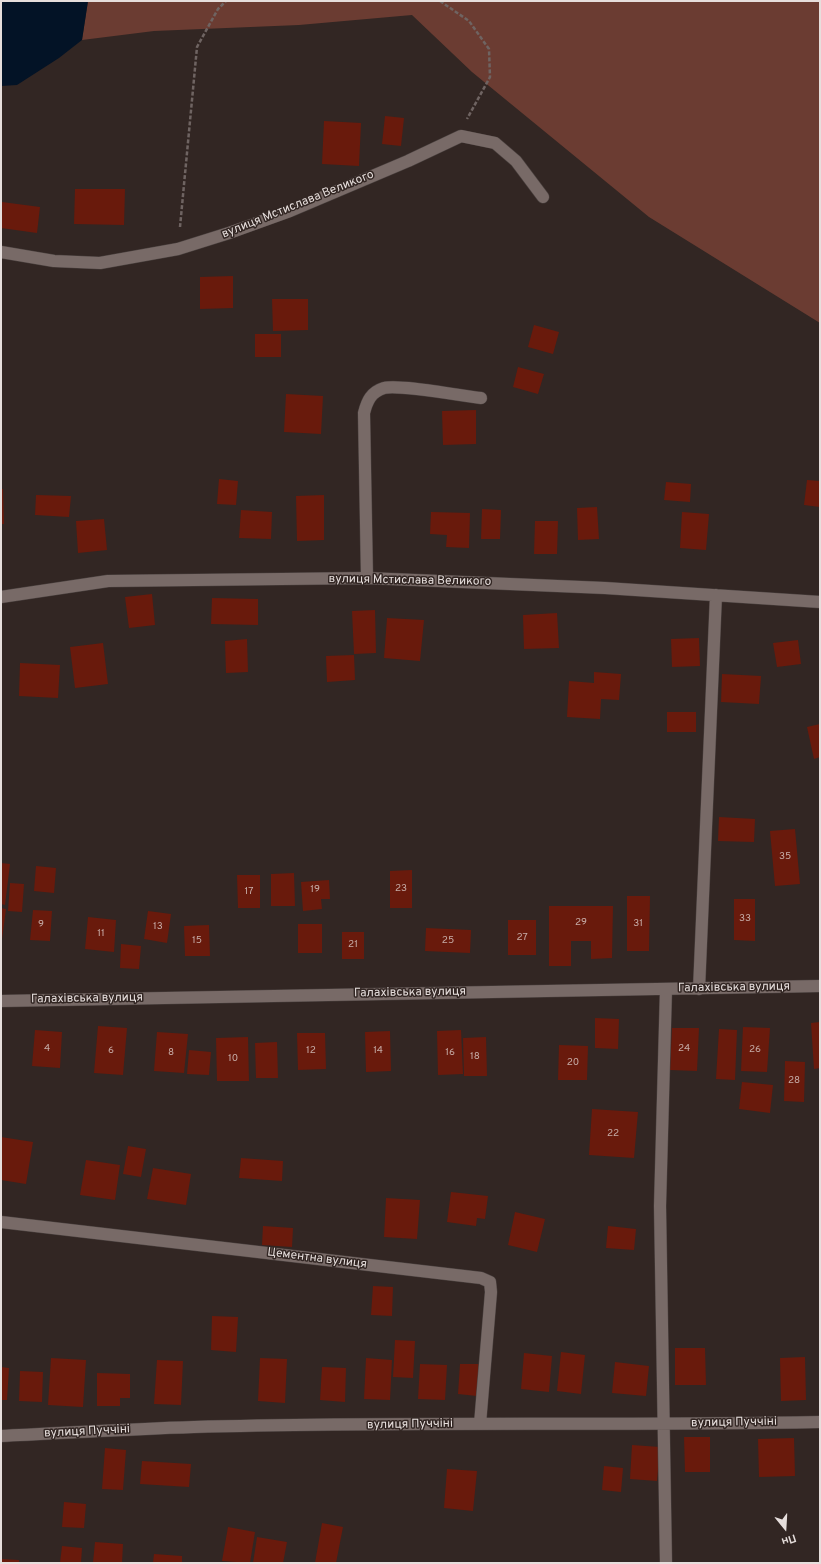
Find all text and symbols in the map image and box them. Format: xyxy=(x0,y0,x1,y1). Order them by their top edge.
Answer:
street label: вулиця Мстислава Великого xyxy=(220,168,376,242)
street label: вулиця Мстислава Великого xyxy=(329,572,491,590)
house number: 35 xyxy=(779,851,791,863)
house number: 23 xyxy=(395,883,407,895)
house number: 19 xyxy=(310,884,320,896)
house number: 17 xyxy=(245,886,253,898)
house number: 33 xyxy=(739,913,751,925)
house number: 29 xyxy=(575,917,587,929)
house number: 31 xyxy=(633,918,643,930)
house number: 9 xyxy=(38,919,44,931)
house number: 13 xyxy=(153,921,163,933)
house number: 11 xyxy=(97,928,105,940)
house number: 27 xyxy=(516,932,528,944)
house number: 15 xyxy=(192,935,202,947)
house number: 25 xyxy=(442,935,454,947)
house number: 21 xyxy=(348,939,358,951)
street label: Галахівська вулиця xyxy=(678,980,790,996)
street label: Галахівська вулиця xyxy=(354,985,466,1001)
street label: Галахівська вулиця xyxy=(31,991,143,1007)
house number: 4 xyxy=(44,1043,50,1055)
house number: 24 xyxy=(678,1043,690,1055)
house number: 26 xyxy=(749,1044,761,1056)
house number: 6 xyxy=(108,1045,114,1057)
house number: 12 xyxy=(306,1045,316,1057)
house number: 14 xyxy=(373,1045,383,1057)
house number: 8 xyxy=(168,1047,174,1059)
house number: 16 xyxy=(445,1047,455,1059)
house number: 18 xyxy=(470,1051,480,1063)
house number: 10 xyxy=(228,1053,238,1065)
house number: 20 xyxy=(567,1057,579,1069)
house number: 28 xyxy=(788,1075,800,1087)
house number: 22 xyxy=(607,1128,619,1140)
street label: Цементна вулиця xyxy=(266,1246,368,1272)
street label: вулиця Пуччіні xyxy=(691,1415,777,1431)
street label: вулиця Пуччіні xyxy=(367,1417,453,1433)
street label: вулиця Пуччіні xyxy=(44,1423,130,1441)
north arrow xyxy=(765,1508,805,1548)
text: Пн xyxy=(779,1530,798,1548)

